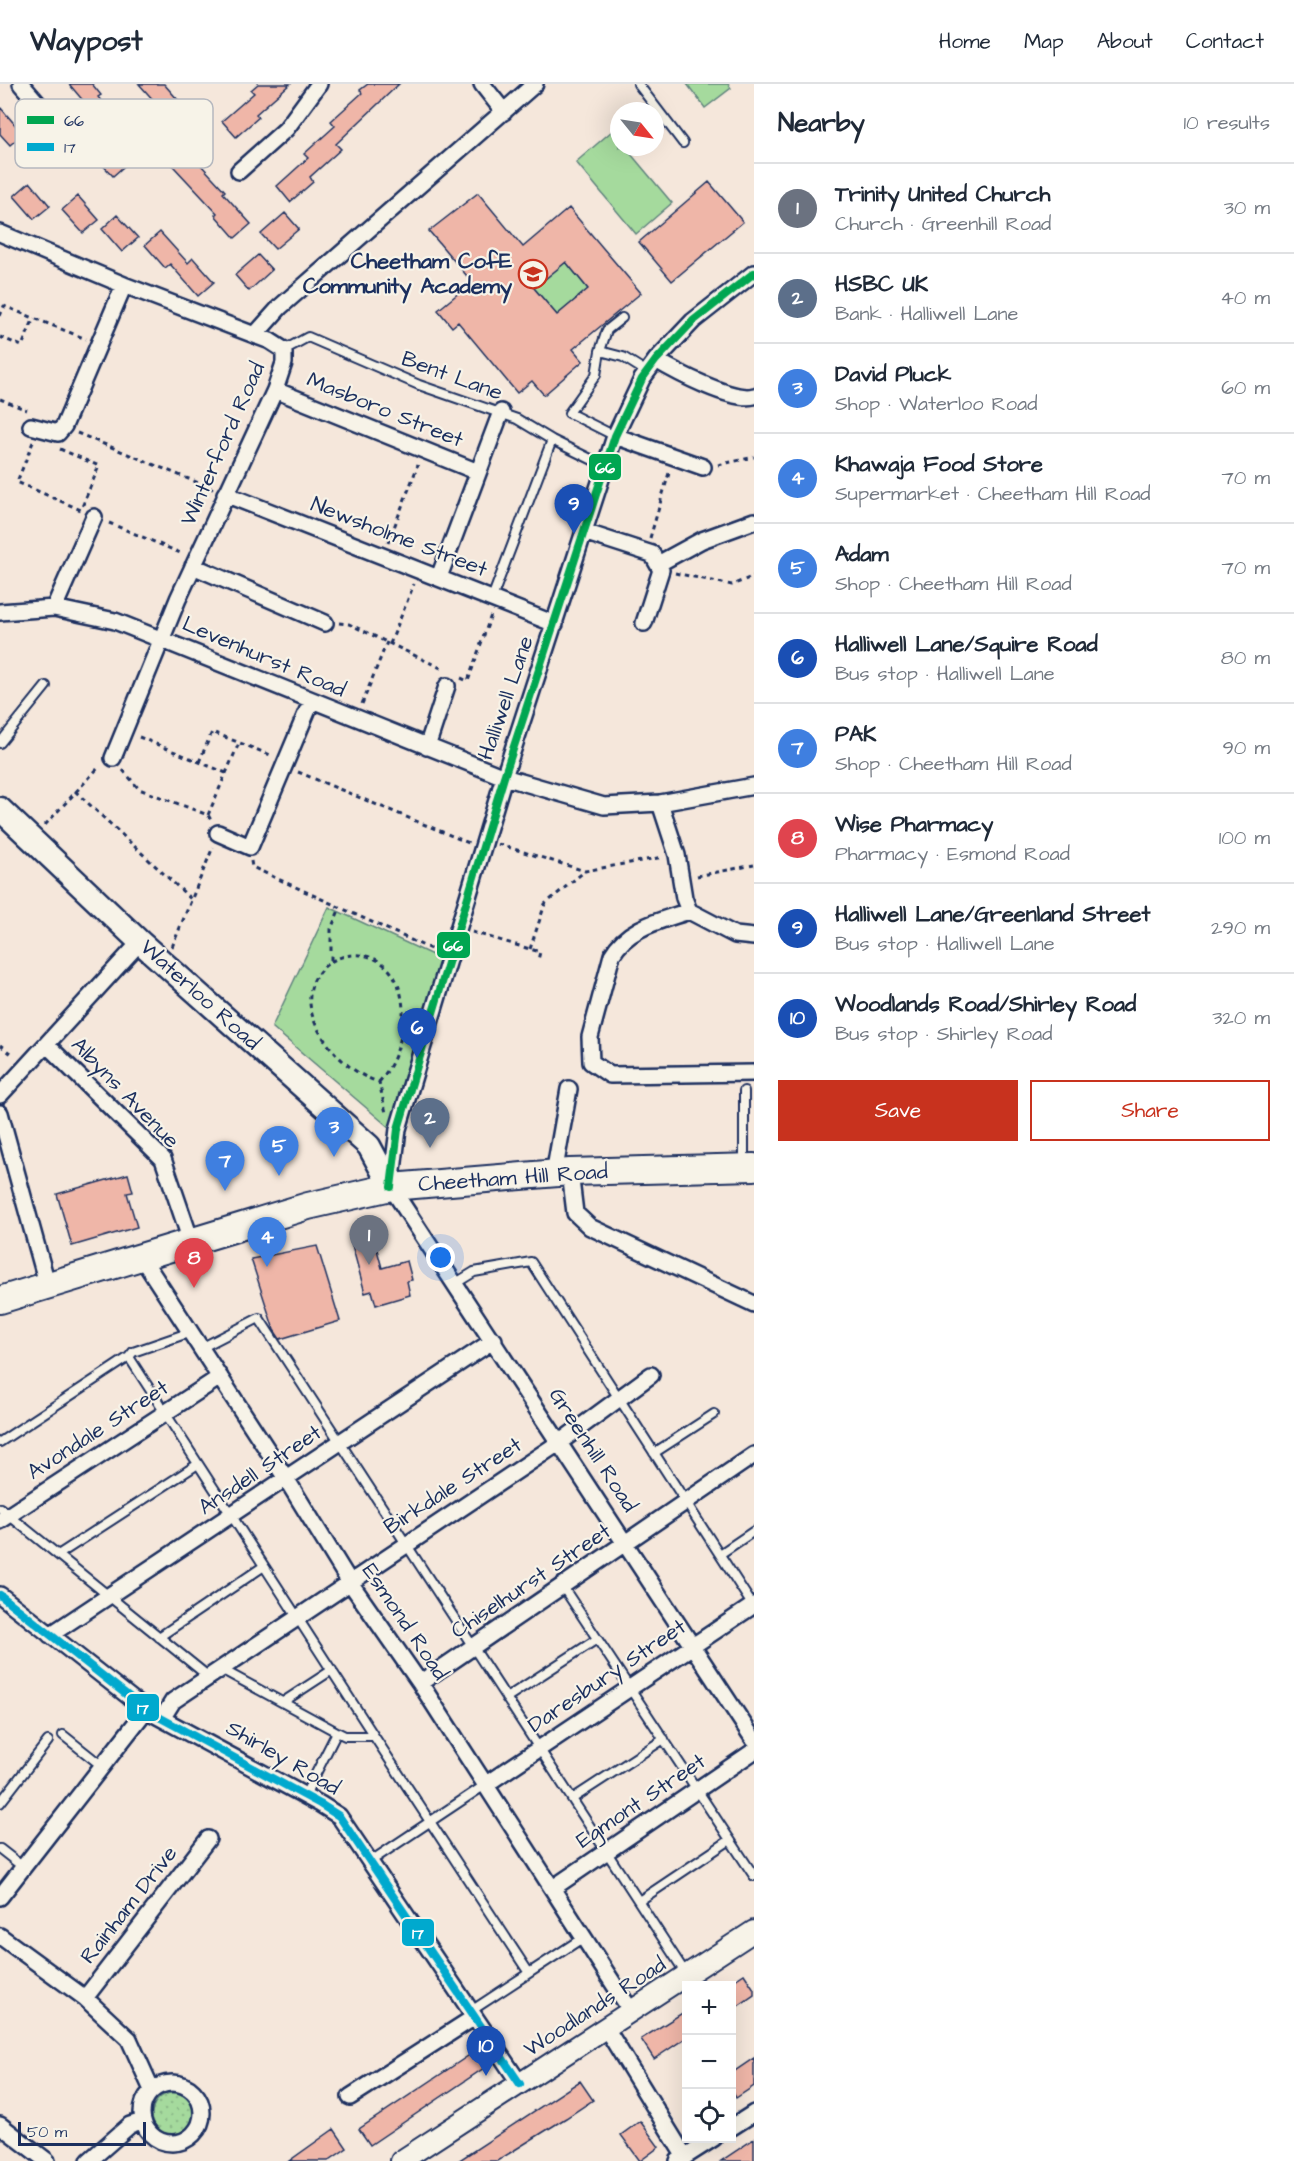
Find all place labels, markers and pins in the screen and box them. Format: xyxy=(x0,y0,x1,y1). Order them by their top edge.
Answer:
place label: Cheetham CofE Community Academy xyxy=(303,246,513,304)
school or university icon: Cheetham CofE Community Academy xyxy=(517,258,549,290)
pin: 9 xyxy=(554,484,594,534)
pin: 6 xyxy=(398,1008,436,1058)
pin: 2 xyxy=(410,1098,450,1148)
pin: 3 xyxy=(314,1108,354,1157)
pin: 5 xyxy=(260,1126,298,1176)
pin: 7 xyxy=(206,1142,244,1191)
pin: 1 xyxy=(350,1216,388,1265)
pin: 4 xyxy=(248,1218,286,1267)
pin: 8 xyxy=(174,1238,214,1288)
pin: 10 xyxy=(466,2026,506,2076)

